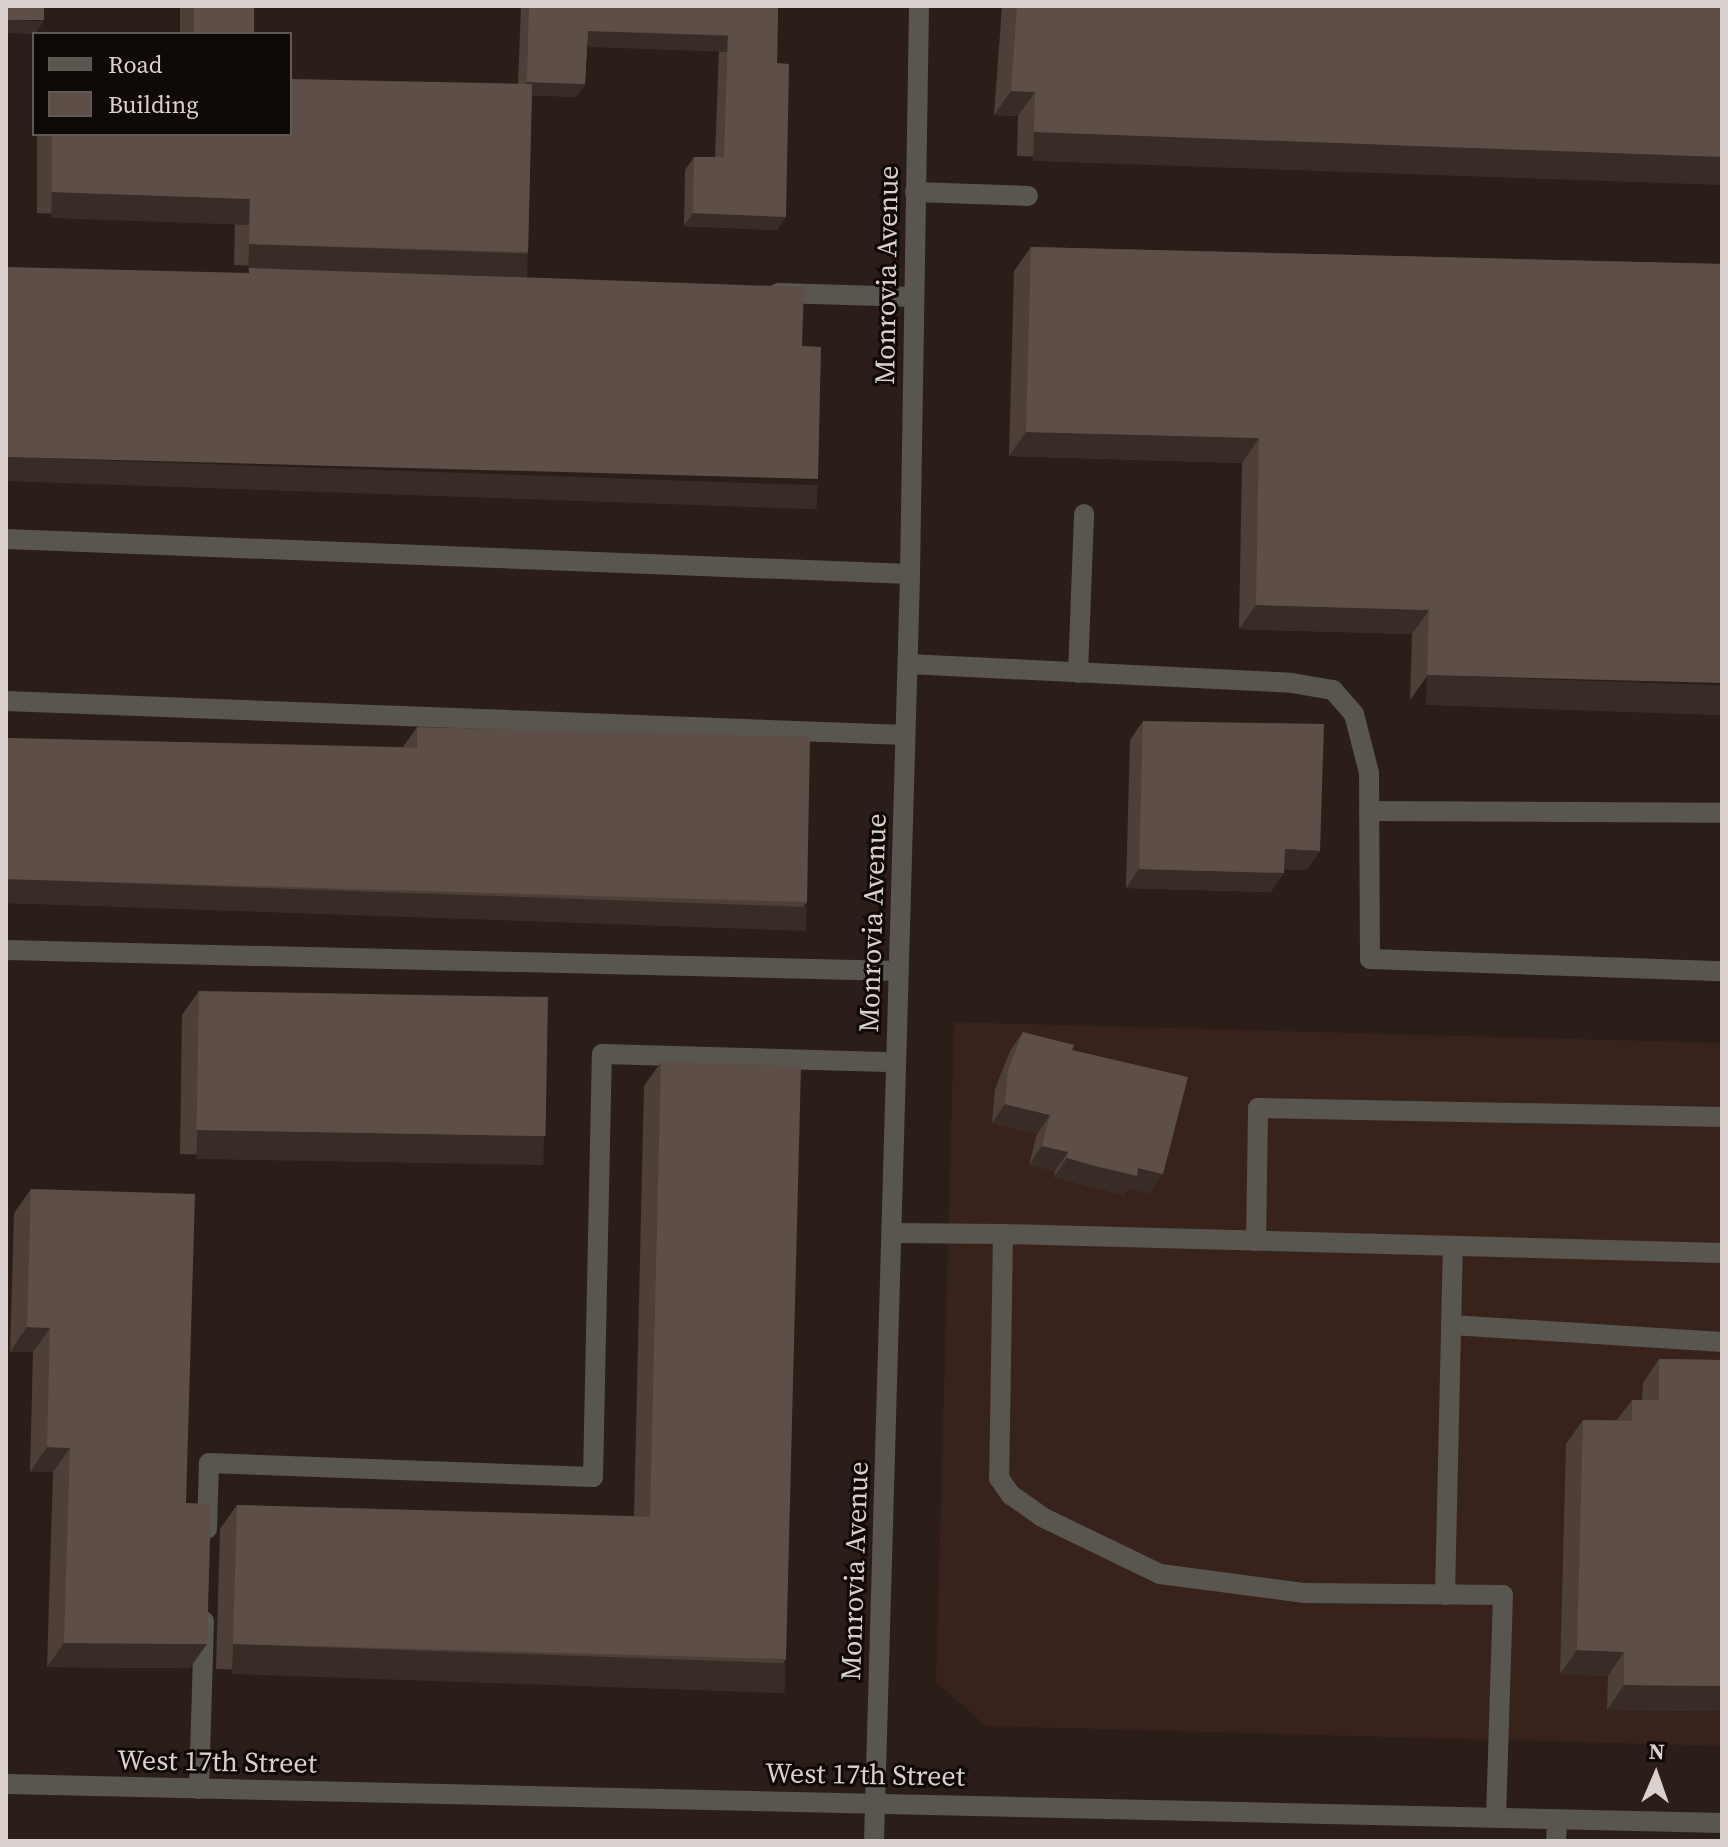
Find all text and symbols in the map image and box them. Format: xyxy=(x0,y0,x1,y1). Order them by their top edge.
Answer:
legend xyxy=(32,32,292,136)
text: Road xyxy=(108,48,162,81)
text: Building xyxy=(108,88,199,121)
street label: Monrovia Avenue xyxy=(867,165,905,385)
street label: Monrovia Avenue xyxy=(851,813,893,1033)
street label: Monrovia Avenue xyxy=(833,1461,875,1681)
north arrow xyxy=(1616,1735,1696,1815)
text: N xyxy=(1648,1736,1665,1766)
street label: West 17th Street xyxy=(117,1742,317,1780)
street label: West 17th Street xyxy=(765,1755,965,1793)

